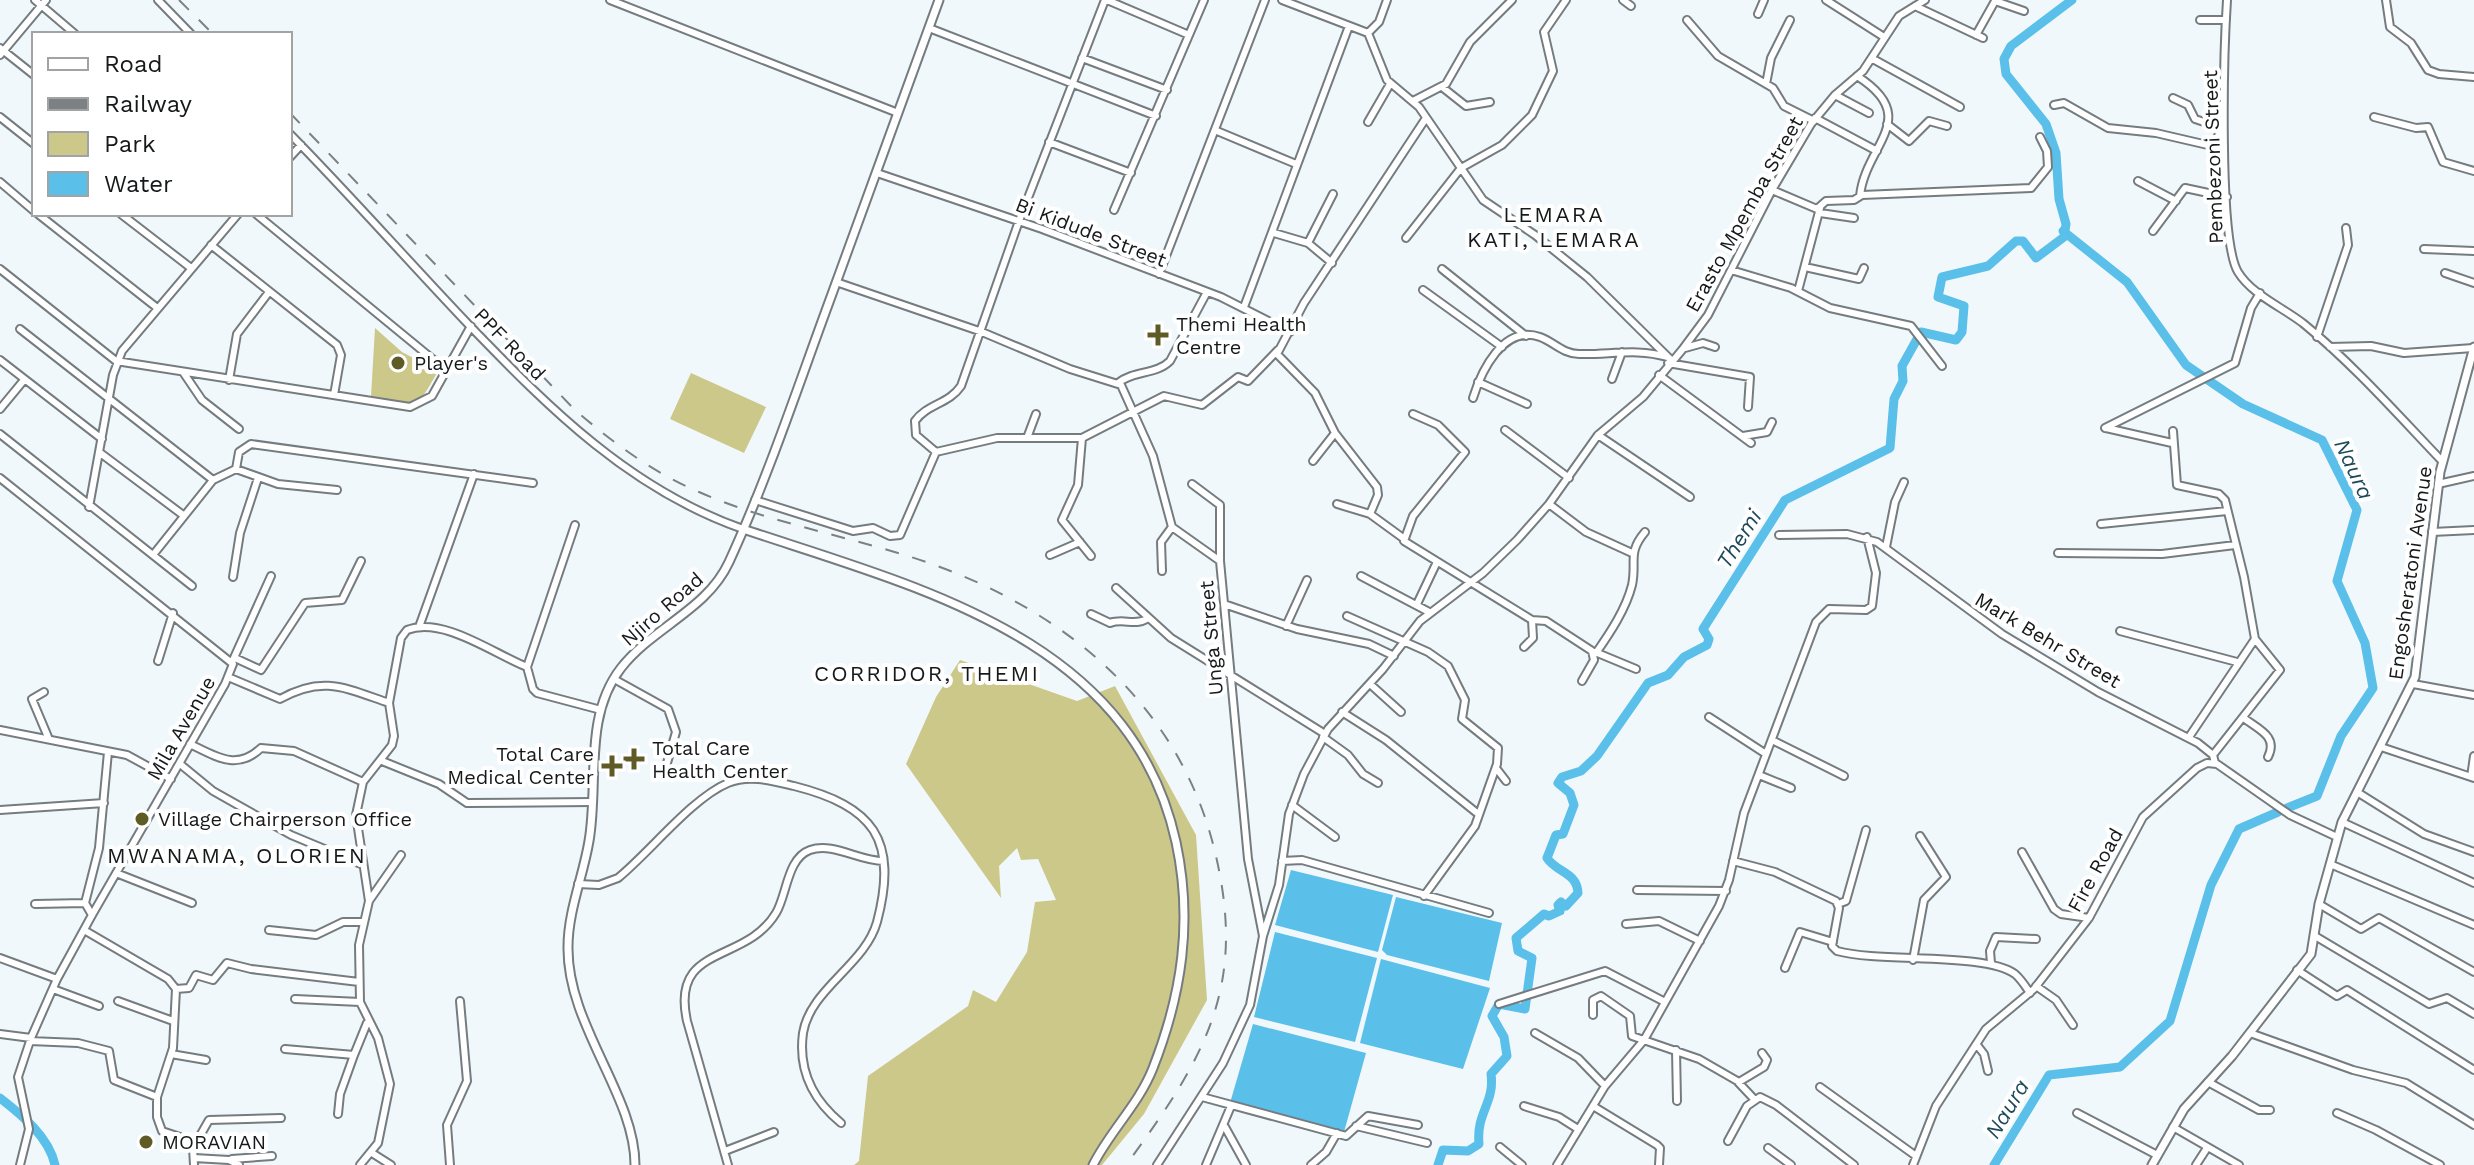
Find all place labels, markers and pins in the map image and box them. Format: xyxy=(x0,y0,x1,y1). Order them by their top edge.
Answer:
place label: Themi Health Centre xyxy=(1176,312,1307,359)
marker: Themi Health Centre xyxy=(1147,324,1169,346)
place label: Player's xyxy=(414,351,488,375)
marker: Player's xyxy=(389,354,407,372)
place label: Total Care Health Center xyxy=(652,736,788,783)
place label: Total Care Medical Center xyxy=(447,742,594,789)
marker: Total Care Health Center xyxy=(623,748,645,770)
marker: Total Care Medical Center xyxy=(601,755,623,777)
place label: Village Chairperson Office xyxy=(158,807,412,831)
marker: Village Chairperson Office xyxy=(133,810,151,828)
place label: MORAVIAN xyxy=(162,1130,266,1154)
marker: MORAVIAN xyxy=(137,1133,155,1151)

